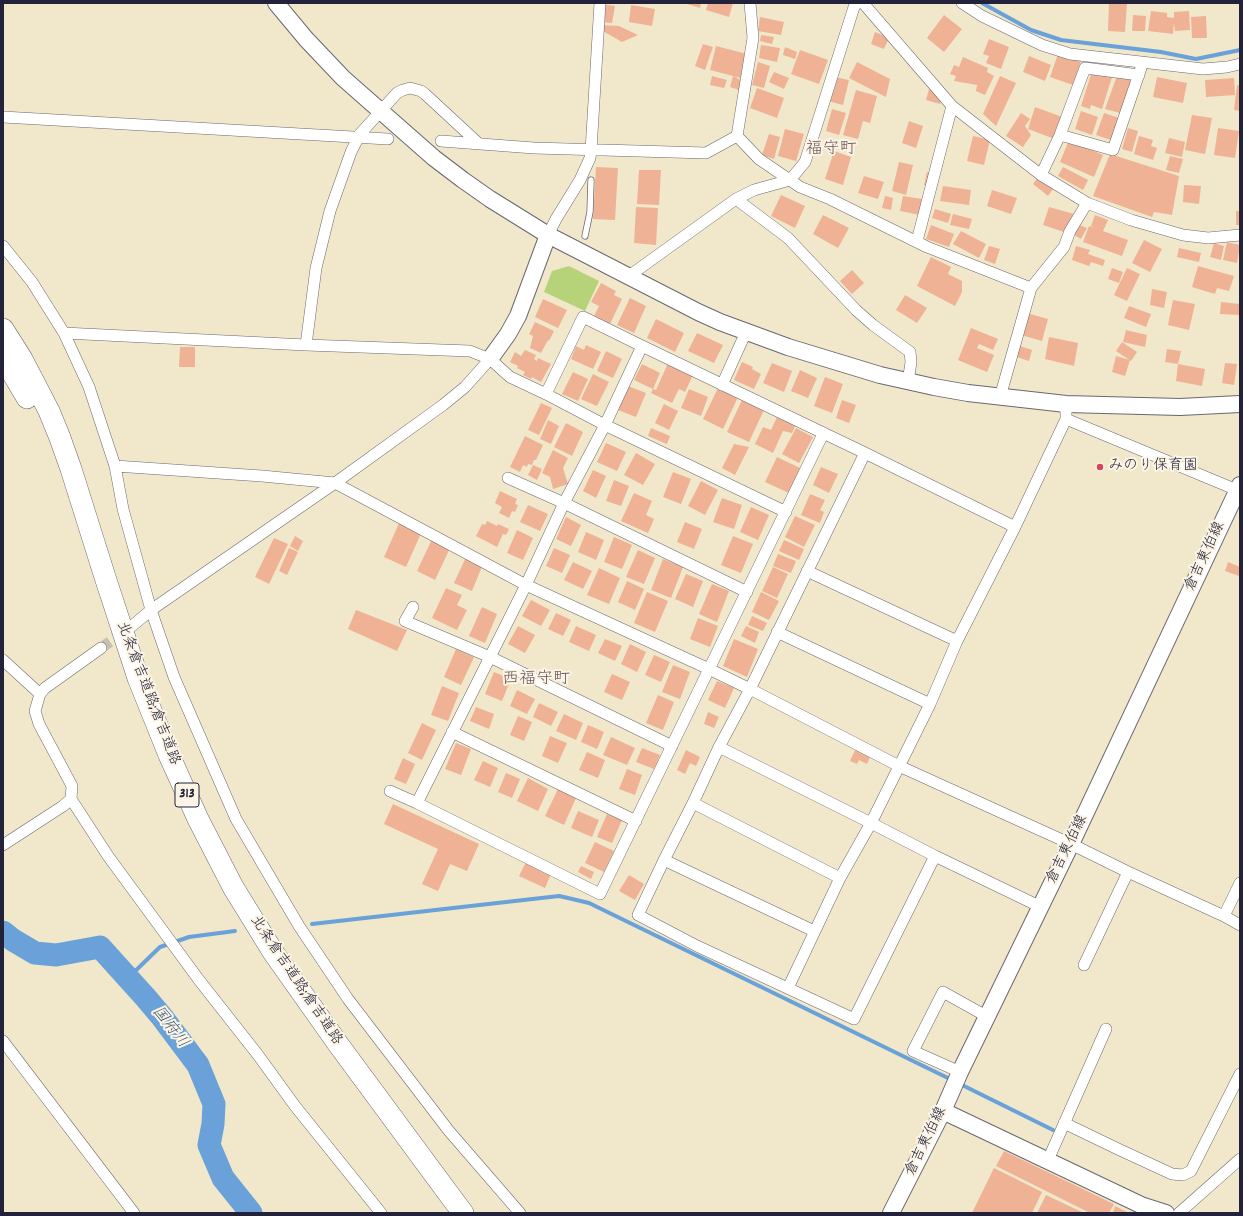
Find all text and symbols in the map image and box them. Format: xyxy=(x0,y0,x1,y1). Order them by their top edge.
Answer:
district label: 福守町 xyxy=(806,141,856,161)
place label: みのり保育園 xyxy=(1108,458,1198,476)
marker: みのり保育園 xyxy=(1095,462,1105,472)
street label: 倉吉東伯線 xyxy=(1182,519,1230,595)
street label: 北条倉吉道路;倉吉道路 xyxy=(111,620,183,768)
district label: 西福守町 xyxy=(502,671,570,691)
road number: 313 xyxy=(175,783,199,807)
street label: 倉吉東伯線 xyxy=(1043,812,1093,888)
street label: 北条倉吉道路;倉吉道路 xyxy=(245,913,345,1049)
water label: 国府川 xyxy=(147,1003,191,1053)
street label: 倉吉東伯線 xyxy=(902,1104,952,1180)

